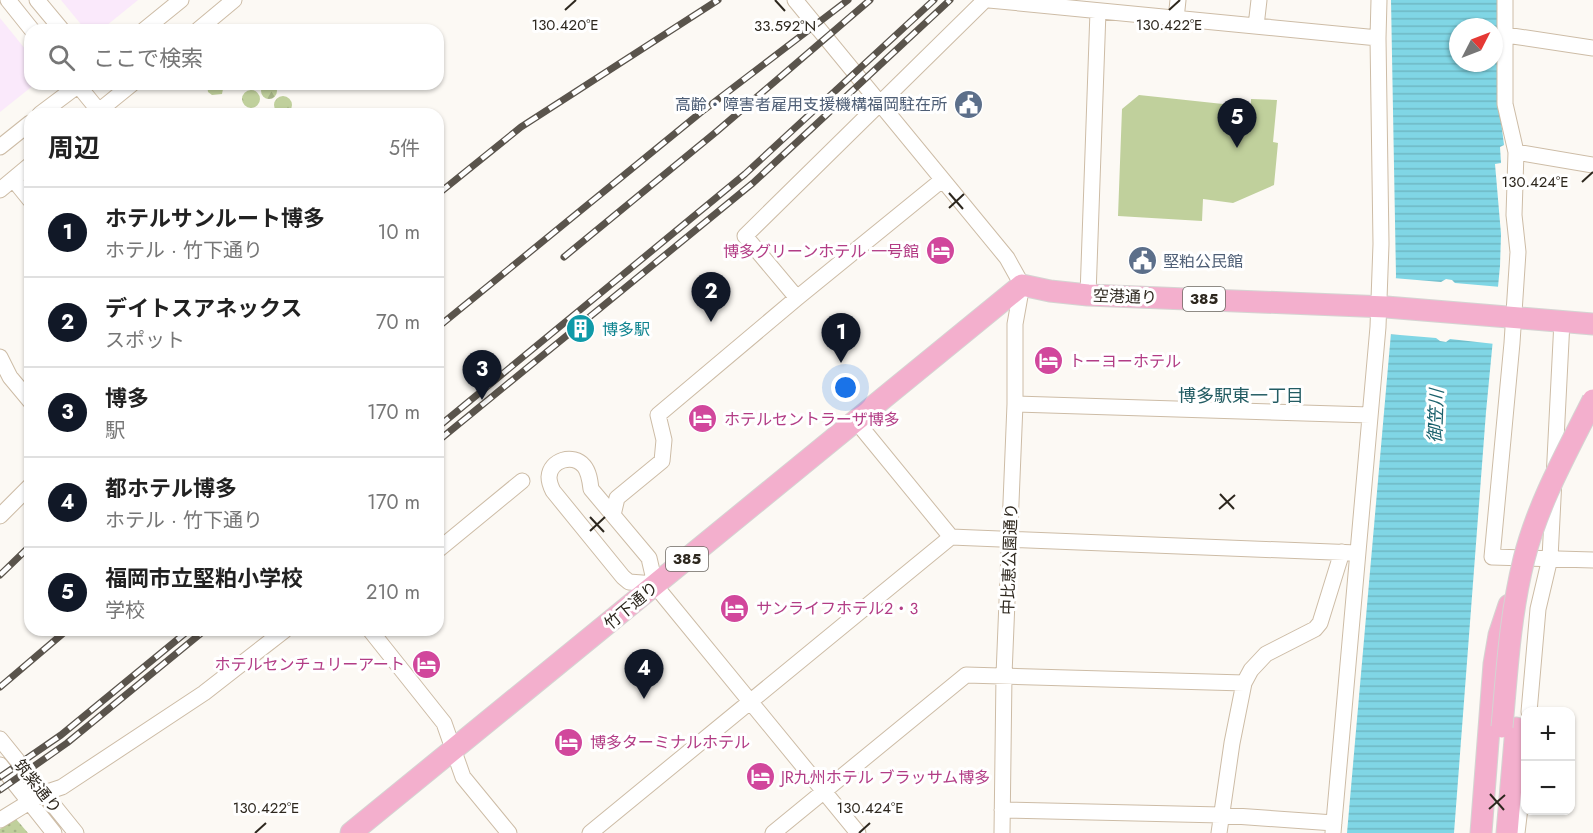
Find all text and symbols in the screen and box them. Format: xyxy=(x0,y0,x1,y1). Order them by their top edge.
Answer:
text: 130.420°E xyxy=(531,14,599,36)
text: 130.422°E xyxy=(1136,14,1202,36)
text: 33.592°N xyxy=(754,15,816,37)
north arrow xyxy=(1449,18,1503,72)
search box xyxy=(24,24,444,90)
icon: search xyxy=(45,41,78,74)
text: ここで検索 xyxy=(93,42,203,74)
public building icon: 高齢・障害者雇用支援機構福岡駐在所 xyxy=(952,88,984,120)
place label: 高齢・障害者雇用支援機構福岡駐在所 xyxy=(675,93,947,116)
pin: 5 xyxy=(1218,98,1256,148)
text: 周辺 xyxy=(48,129,100,167)
text: 5件 xyxy=(389,134,420,163)
text: 130.424°E xyxy=(1502,171,1568,193)
text: ホテルサンルート博多 xyxy=(105,202,325,234)
text: 1 xyxy=(62,218,73,247)
text: 10 m xyxy=(377,218,420,247)
hotel icon: 博多グリーンホテル 一号館 xyxy=(924,235,956,267)
text: ホテル · 竹下通り xyxy=(105,236,263,265)
place label: 博多グリーンホテル 一号館 xyxy=(723,240,919,263)
public building icon: 堅粕公民館 xyxy=(1126,245,1158,277)
place label: 堅粕公民館 xyxy=(1163,250,1243,273)
pin: 2 xyxy=(692,272,730,322)
street label: 空港通り xyxy=(1093,284,1157,309)
road number: 385 xyxy=(1183,287,1225,311)
text: デイトスアネックス xyxy=(105,292,302,324)
text: 2 xyxy=(61,308,74,337)
text: 70 m xyxy=(376,308,420,337)
building icon: 博多駅 xyxy=(565,313,597,345)
pin: 1 xyxy=(822,314,860,363)
place label: 博多駅 xyxy=(602,318,650,341)
text: スポット xyxy=(105,326,185,355)
hotel icon: トーヨーホテル xyxy=(1032,345,1064,377)
pin: 3 xyxy=(462,350,502,400)
place label: トーヨーホテル xyxy=(1069,350,1181,373)
your location xyxy=(831,373,860,402)
text: 博多 xyxy=(105,382,149,414)
district label: 博多駅東一丁目 xyxy=(1178,383,1304,409)
water label: 御笠川 xyxy=(1422,387,1450,443)
text: 3 xyxy=(61,398,74,427)
text: 170 m xyxy=(367,398,420,427)
hotel icon: ホテルセントラーザ博多 xyxy=(687,403,719,435)
place label: ホテルセントラーザ博多 xyxy=(724,408,900,431)
text: 駅 xyxy=(105,416,125,445)
text: 都ホテル博多 xyxy=(105,472,237,504)
text: 4 xyxy=(61,488,74,517)
text: 170 m xyxy=(367,488,420,517)
street label: 中比恵公園通り xyxy=(996,503,1023,615)
text: ホテル · 竹下通り xyxy=(105,506,263,535)
road number: 385 xyxy=(666,547,708,571)
text: 福岡市立堅粕小学校 xyxy=(105,562,303,594)
street label: 竹下通り xyxy=(599,576,663,635)
text: 5 xyxy=(61,578,74,607)
text: 210 m xyxy=(366,578,420,607)
hotel icon: サンライフホテル２・３ xyxy=(719,592,751,624)
text: 学校 xyxy=(105,596,145,625)
place label: サンライフホテル２・３ xyxy=(756,597,919,620)
hotel icon: ホテルセンチュリーアート xyxy=(410,648,442,680)
pin: 4 xyxy=(624,650,664,699)
place label: ホテルセンチュリーアート xyxy=(215,653,405,676)
map controls xyxy=(1521,707,1575,815)
button: + xyxy=(1521,707,1575,761)
hotel icon: 博多ターミナルホテル xyxy=(553,726,585,758)
place label: 博多ターミナルホテル xyxy=(590,731,750,754)
street label: 筑紫通り xyxy=(9,754,67,818)
hotel icon: JR九州ホテル ブラッサム博多 xyxy=(744,761,776,793)
button: − xyxy=(1521,761,1575,815)
place label: JR九州ホテル ブラッサム博多 xyxy=(779,766,990,789)
text: 130.422°E xyxy=(233,797,299,819)
text: 130.424°E xyxy=(837,797,903,819)

